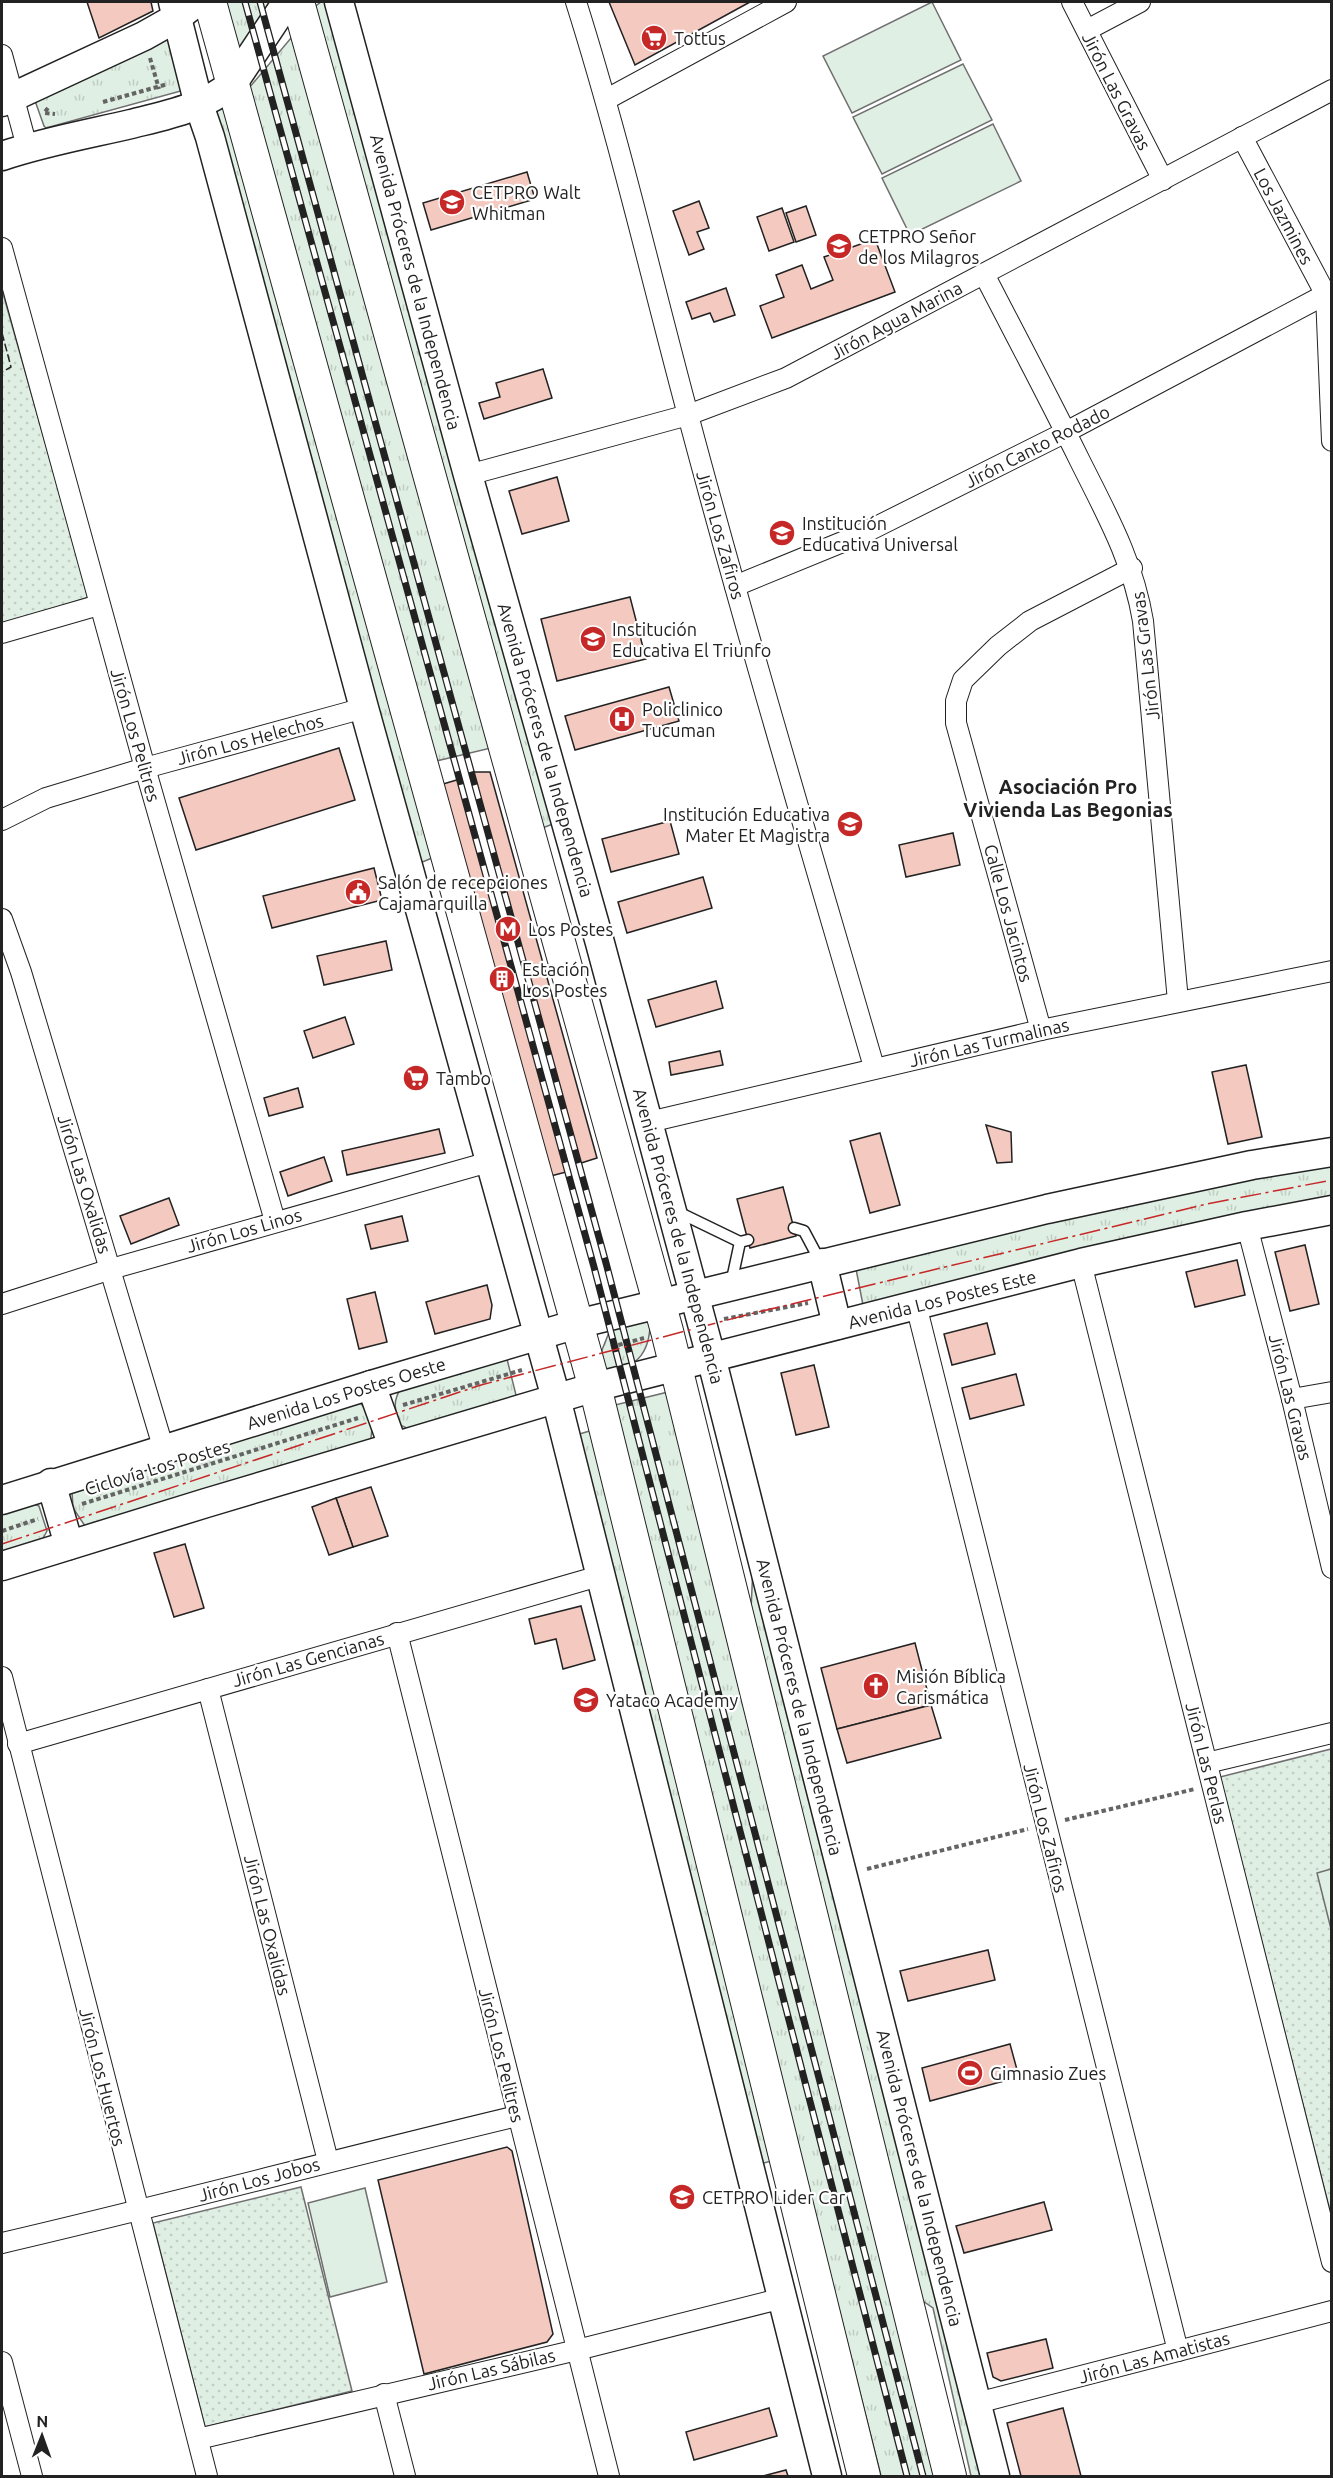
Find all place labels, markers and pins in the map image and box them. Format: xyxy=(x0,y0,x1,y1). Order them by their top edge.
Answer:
supermarket icon: Tottus xyxy=(639,23,669,53)
place label: Tottus xyxy=(674,28,726,48)
place label: CETPRO Walt Whitman xyxy=(472,182,581,223)
school or university icon: CETPRO Walt Whitman xyxy=(437,187,467,217)
place label: CETPRO Señor de los Milagros xyxy=(858,226,979,267)
school or university icon: CETPRO Señor de los Milagros xyxy=(824,231,854,261)
place label: Institución Educativa Universal xyxy=(802,513,958,554)
school or university icon: Institución Educativa Universal xyxy=(767,518,797,548)
place label: Institución Educativa El Triunfo xyxy=(612,619,771,660)
school or university icon: Institución Educativa El Triunfo xyxy=(578,624,608,654)
place label: Policlinico Tucuman xyxy=(642,699,723,740)
hospital icon: Policlinico Tucuman xyxy=(607,704,637,734)
place label: Institución Educativa Mater Et Magistra xyxy=(663,804,830,845)
school or university icon: Institución Educativa Mater Et Magistra xyxy=(835,809,865,839)
place label: Salón de recepciones Cajamarquilla xyxy=(378,872,548,913)
public building icon: Salón de recepciones Cajamarquilla xyxy=(343,877,373,907)
metro station icon: Los Postes xyxy=(493,914,523,944)
place label: Los Postes xyxy=(528,919,614,939)
place label: Estación Los Postes xyxy=(522,959,608,1000)
building icon: Estación Los Postes xyxy=(487,964,517,994)
supermarket icon: Tambo xyxy=(401,1063,431,1093)
place label: Tambo xyxy=(436,1068,491,1088)
place label: Misión Bíblica Carismática xyxy=(896,1666,1006,1707)
church icon: Misión Bíblica Carismática xyxy=(861,1671,891,1701)
school or university icon: Yataco Academy xyxy=(571,1685,601,1715)
place label: Yataco Academy xyxy=(606,1690,739,1710)
sports icon: Gimnasio Zues xyxy=(955,2058,985,2088)
place label: Gimnasio Zues xyxy=(990,2063,1106,2083)
school or university icon: CETPRO Lider Car xyxy=(667,2182,697,2212)
place label: CETPRO Lider Car xyxy=(702,2187,845,2207)

